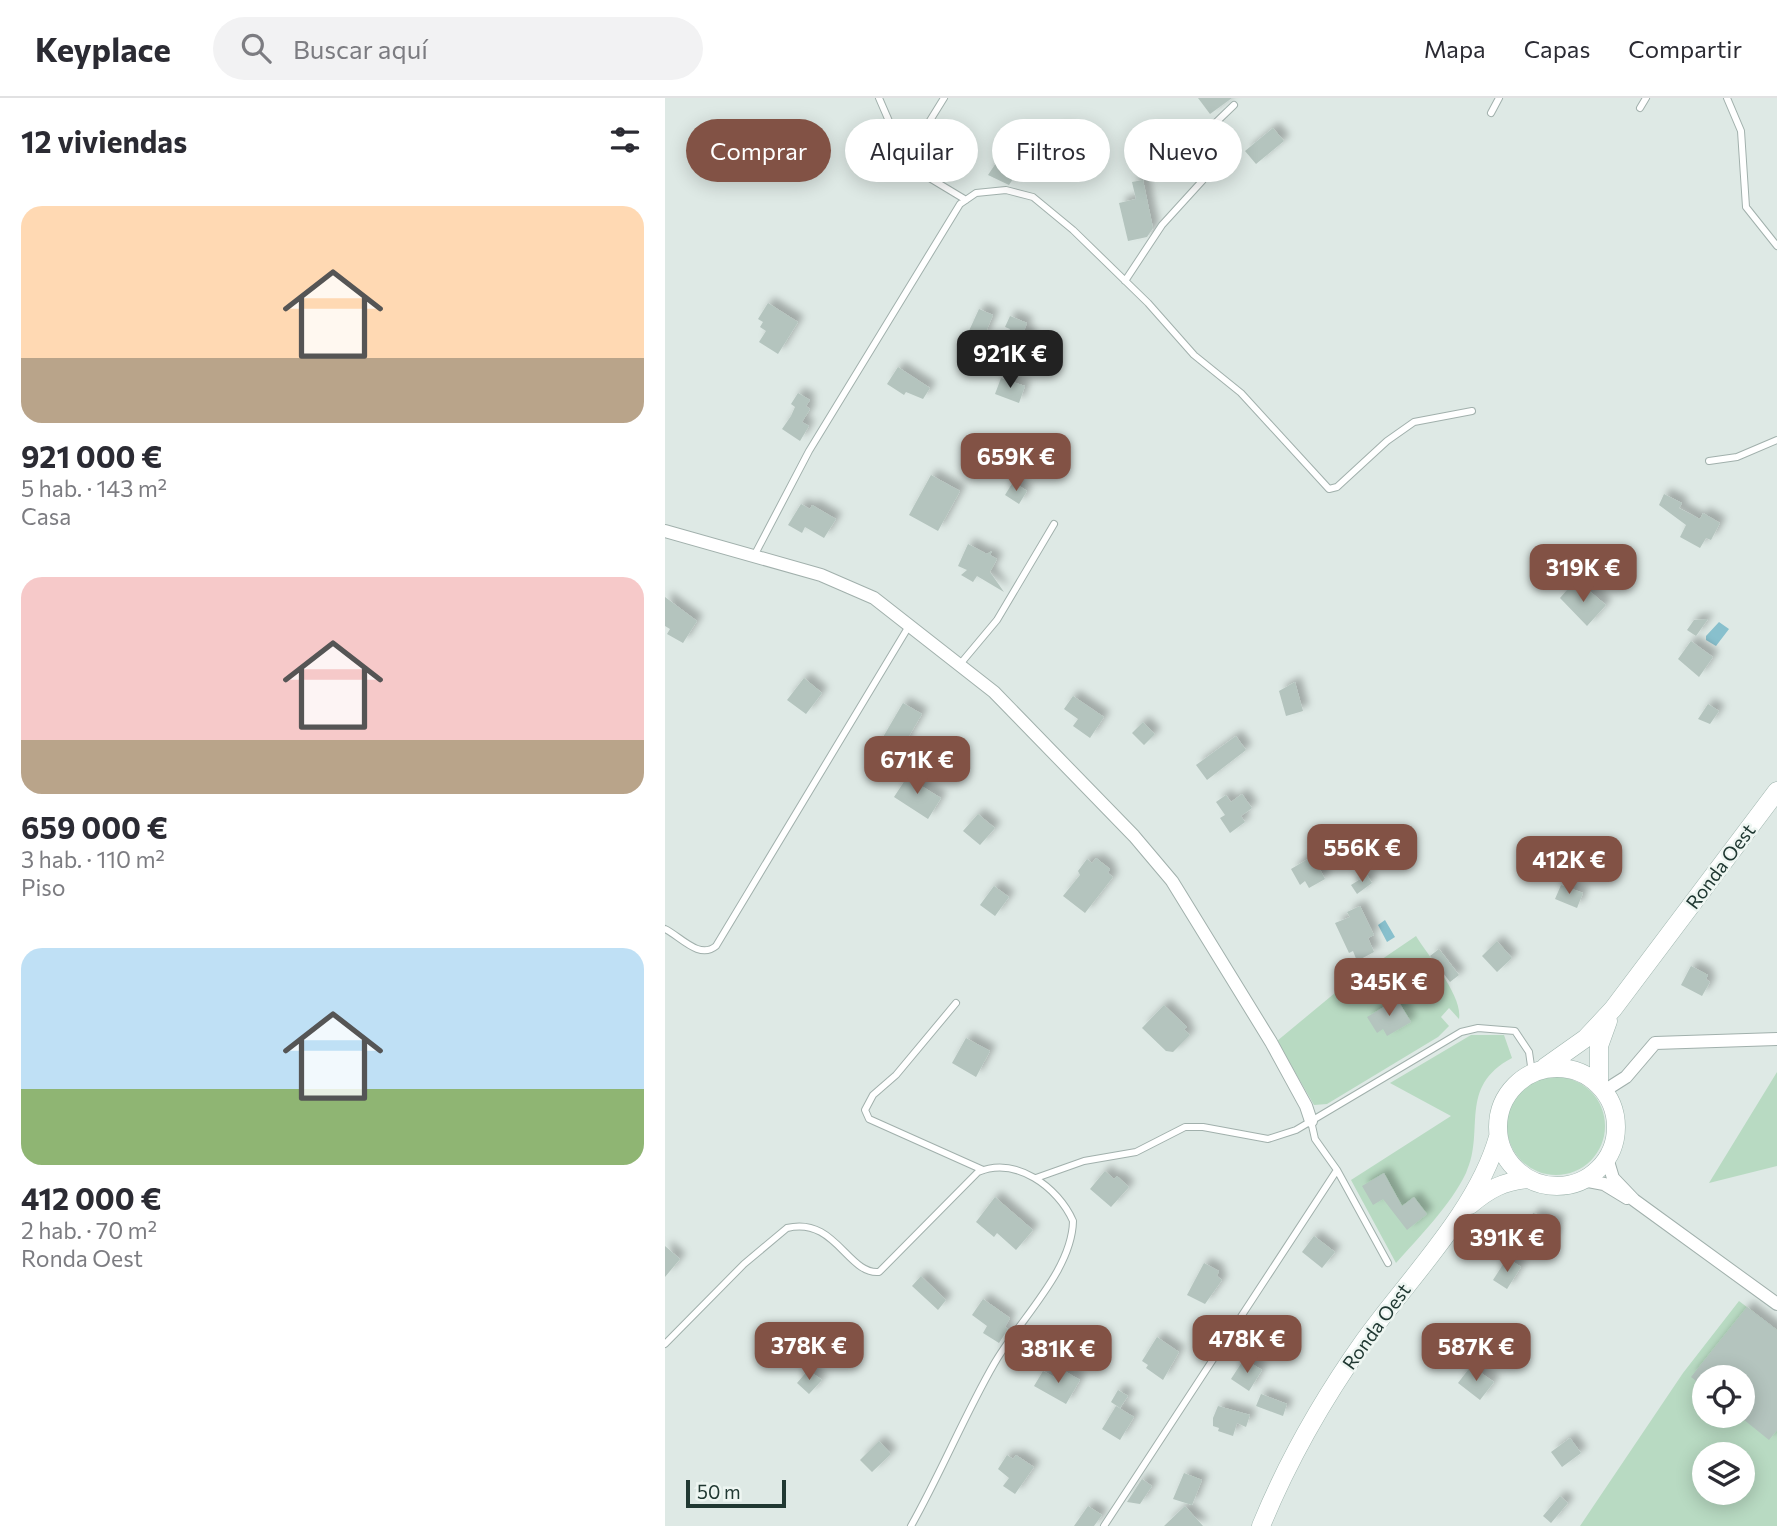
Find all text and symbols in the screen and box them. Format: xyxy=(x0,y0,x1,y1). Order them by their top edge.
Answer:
search box xyxy=(213,17,703,80)
text: Keyplace xyxy=(35,28,171,69)
icon: search xyxy=(237,29,275,67)
text: Buscar aquí xyxy=(293,33,428,64)
text: Mapa xyxy=(1424,34,1486,63)
text: Capas xyxy=(1524,34,1590,63)
text: Compartir xyxy=(1628,34,1742,63)
chip: Comprar xyxy=(686,119,831,182)
chip: Alquilar xyxy=(845,119,978,182)
chip: Filtros xyxy=(992,119,1110,182)
chip: Nuevo xyxy=(1124,119,1242,182)
icon: filters xyxy=(606,121,644,159)
text: 12 viviendas xyxy=(21,122,187,159)
icon: home xyxy=(270,251,396,377)
pin: 921K € xyxy=(953,330,1067,390)
text: 921K € xyxy=(973,339,1047,367)
pin: 659K € xyxy=(959,434,1073,493)
text: 921 000 € xyxy=(21,437,162,474)
text: 659K € xyxy=(977,442,1055,470)
text: 5 hab. · 143 m² xyxy=(21,474,167,502)
text: Casa xyxy=(21,502,71,530)
pin: 319K € xyxy=(1526,545,1640,604)
text: 319K € xyxy=(1546,553,1620,581)
icon: home xyxy=(270,622,396,748)
pin: 671K € xyxy=(860,736,974,796)
text: 671K € xyxy=(880,745,954,773)
text: 659 000 € xyxy=(21,808,168,845)
street label: Ronda Oest xyxy=(1680,819,1760,913)
pin: 556K € xyxy=(1305,824,1419,884)
text: 556K € xyxy=(1323,833,1401,861)
pin: 412K € xyxy=(1512,836,1626,896)
text: 3 hab. · 110 m² xyxy=(21,845,165,873)
text: 412K € xyxy=(1532,845,1606,873)
text: Piso xyxy=(21,873,66,901)
pin: 345K € xyxy=(1332,958,1446,1018)
text: 345K € xyxy=(1350,967,1428,995)
icon: home xyxy=(270,993,396,1119)
text: 412 000 € xyxy=(21,1179,162,1216)
pin: 391K € xyxy=(1450,1214,1564,1274)
text: 2 hab. · 70 m² xyxy=(21,1216,157,1244)
text: 391K € xyxy=(1470,1223,1544,1251)
text: Ronda Oest xyxy=(21,1244,143,1272)
street label: Ronda Oest xyxy=(1337,1278,1415,1374)
pin: 478K € xyxy=(1190,1316,1304,1375)
pin: 378K € xyxy=(752,1322,866,1382)
text: 478K € xyxy=(1208,1324,1286,1352)
pin: 587K € xyxy=(1419,1324,1533,1383)
pin: 381K € xyxy=(1001,1326,1115,1385)
text: 378K € xyxy=(771,1331,847,1359)
text: 587K € xyxy=(1438,1332,1514,1360)
text: 381K € xyxy=(1021,1334,1095,1362)
map controls xyxy=(1692,1365,1755,1505)
button: locate xyxy=(1692,1365,1755,1428)
button: layers xyxy=(1692,1442,1755,1505)
scale bar xyxy=(686,1477,786,1509)
text: 50 m xyxy=(697,1480,741,1503)

